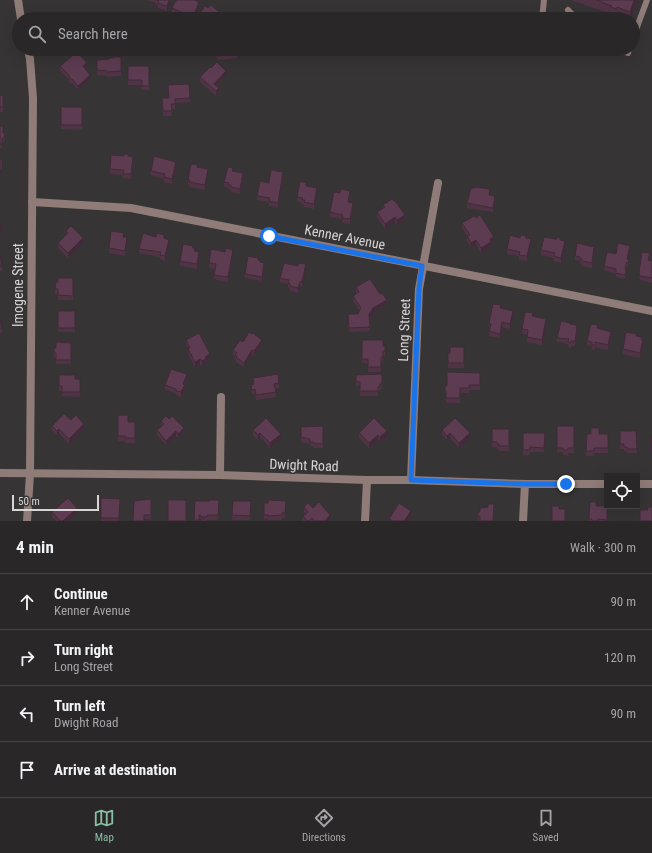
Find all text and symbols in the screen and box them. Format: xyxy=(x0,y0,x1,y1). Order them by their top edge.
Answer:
search box xyxy=(12,12,640,56)
icon: search xyxy=(26,23,48,45)
text: Search here xyxy=(58,25,128,43)
street label: Kenner Avenue xyxy=(303,221,387,253)
route start xyxy=(260,227,278,245)
street label: Imogene Street xyxy=(10,243,26,327)
street label: Long Street xyxy=(395,298,413,362)
street label: Dwight Road xyxy=(269,456,339,474)
map controls xyxy=(604,473,640,509)
button: locate xyxy=(604,473,640,509)
route end xyxy=(557,475,575,493)
scale bar xyxy=(12,493,99,512)
text: 50 m xyxy=(18,495,40,508)
text: 4 min xyxy=(16,537,54,557)
text: Walk · 300 m xyxy=(570,540,636,555)
text: Continue xyxy=(54,585,108,603)
icon: ahead xyxy=(16,591,38,613)
text: 90 m xyxy=(610,594,636,609)
text: Kenner Avenue xyxy=(54,603,130,618)
text: Turn right xyxy=(54,641,113,659)
icon: right xyxy=(16,647,38,669)
text: 120 m xyxy=(604,650,636,665)
text: Long Street xyxy=(54,659,113,674)
text: Turn left xyxy=(54,697,105,715)
icon: left xyxy=(16,703,38,725)
text: 90 m xyxy=(610,706,636,721)
text: Dwight Road xyxy=(54,715,118,730)
icon: arrive xyxy=(16,759,38,781)
text: Arrive at destination xyxy=(54,761,177,779)
tab: Map xyxy=(93,807,115,844)
tab: Directions xyxy=(302,807,346,844)
tab: Saved xyxy=(533,807,559,844)

